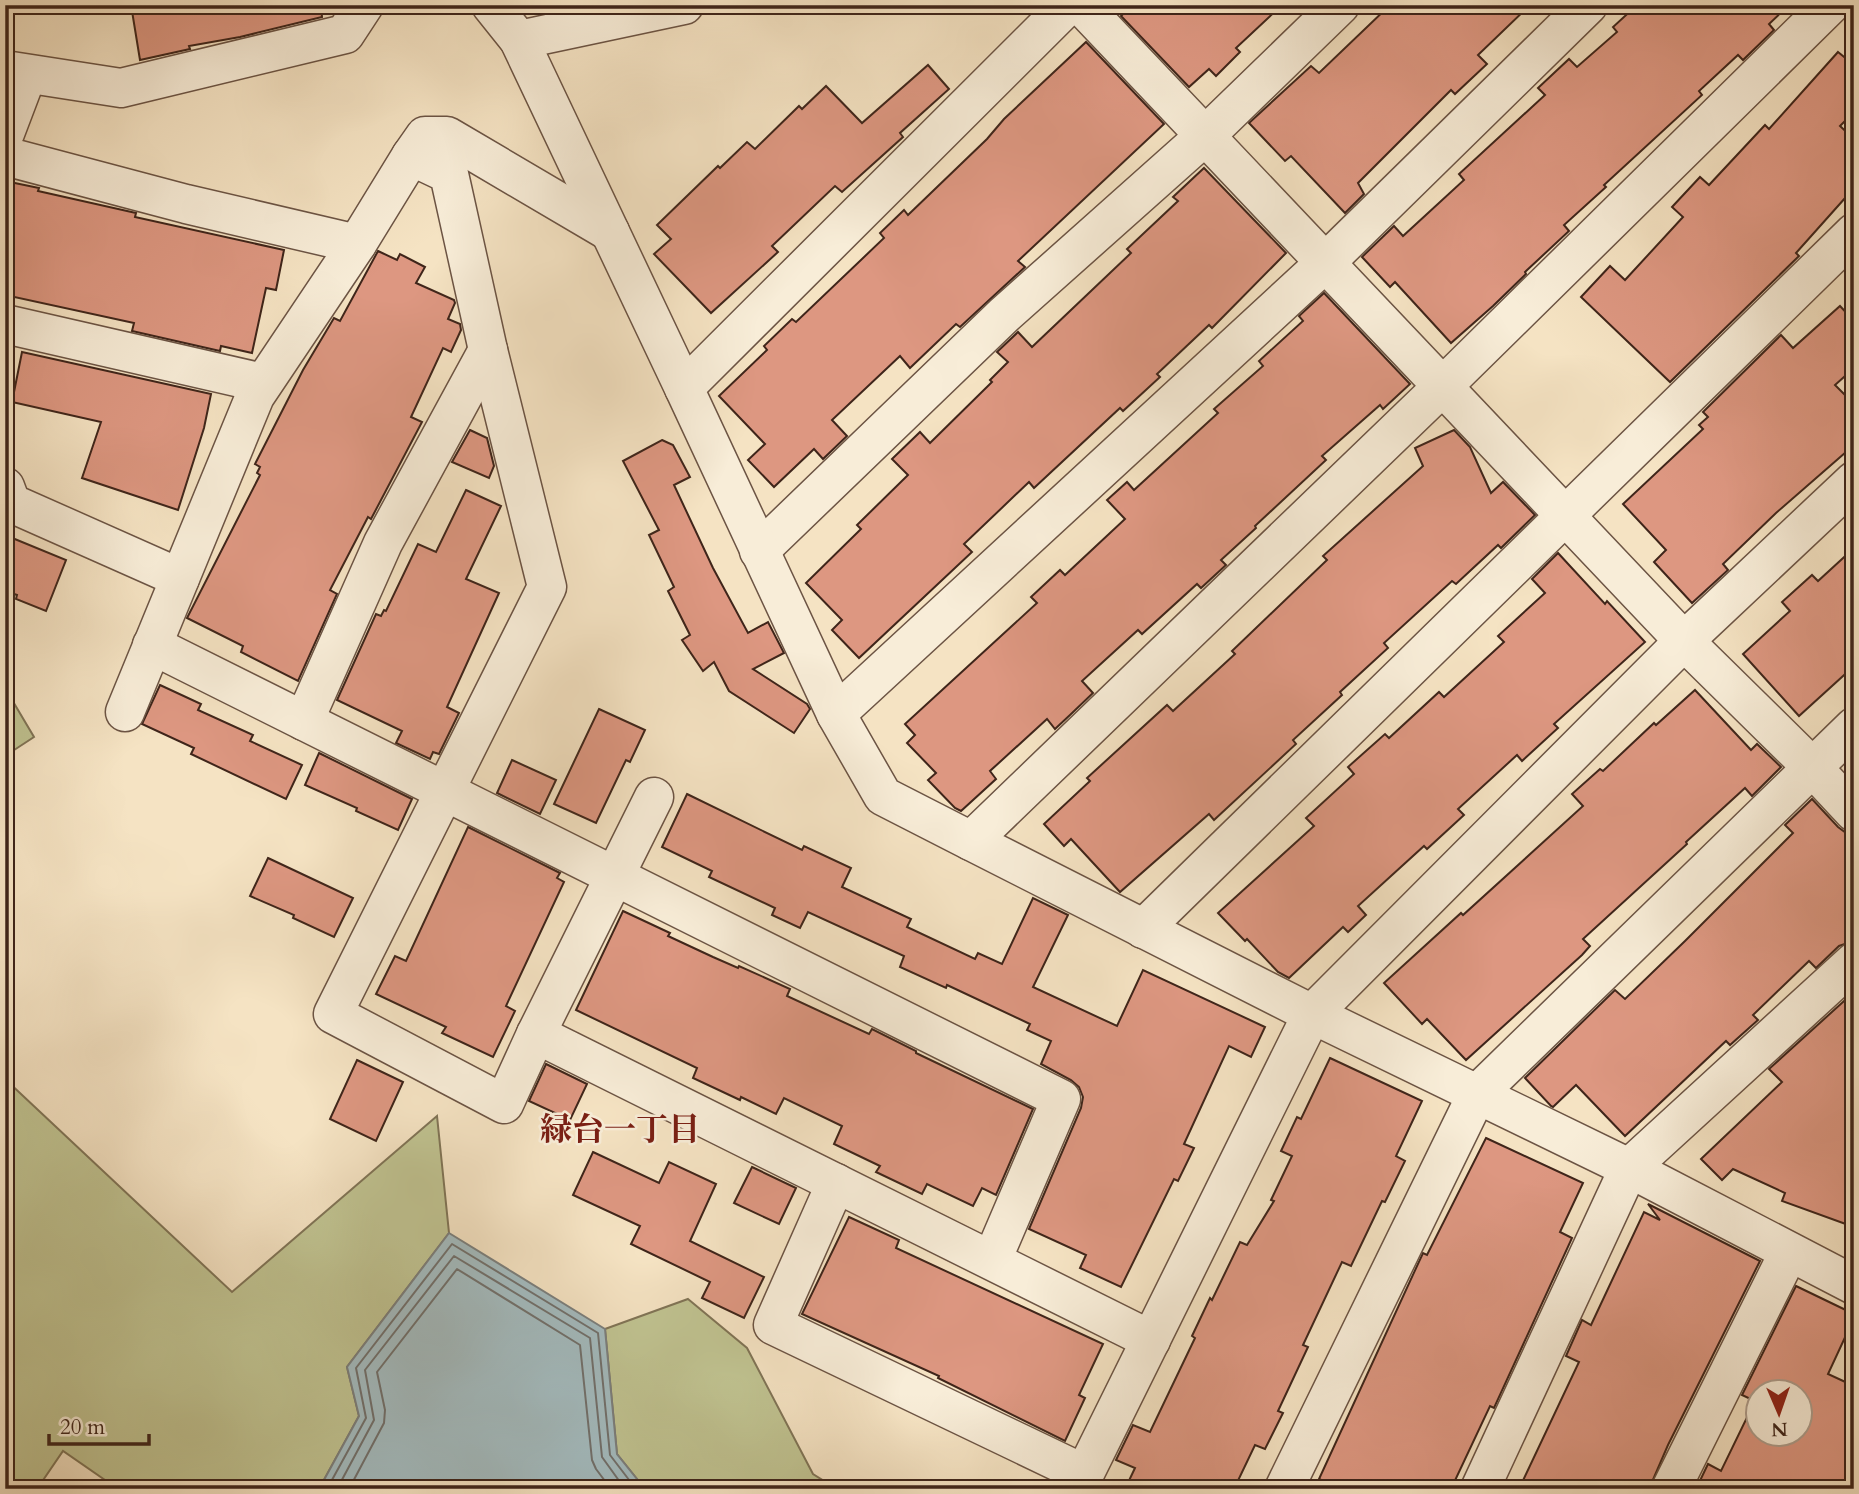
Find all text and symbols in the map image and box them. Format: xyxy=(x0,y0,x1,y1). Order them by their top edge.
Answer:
district label: 緑台一丁目 xyxy=(540,1108,700,1152)
north arrow xyxy=(1744,1378,1814,1448)
scale bar xyxy=(49,1403,149,1447)
text: 20 m xyxy=(60,1413,105,1442)
text: N xyxy=(1770,1416,1788,1442)

